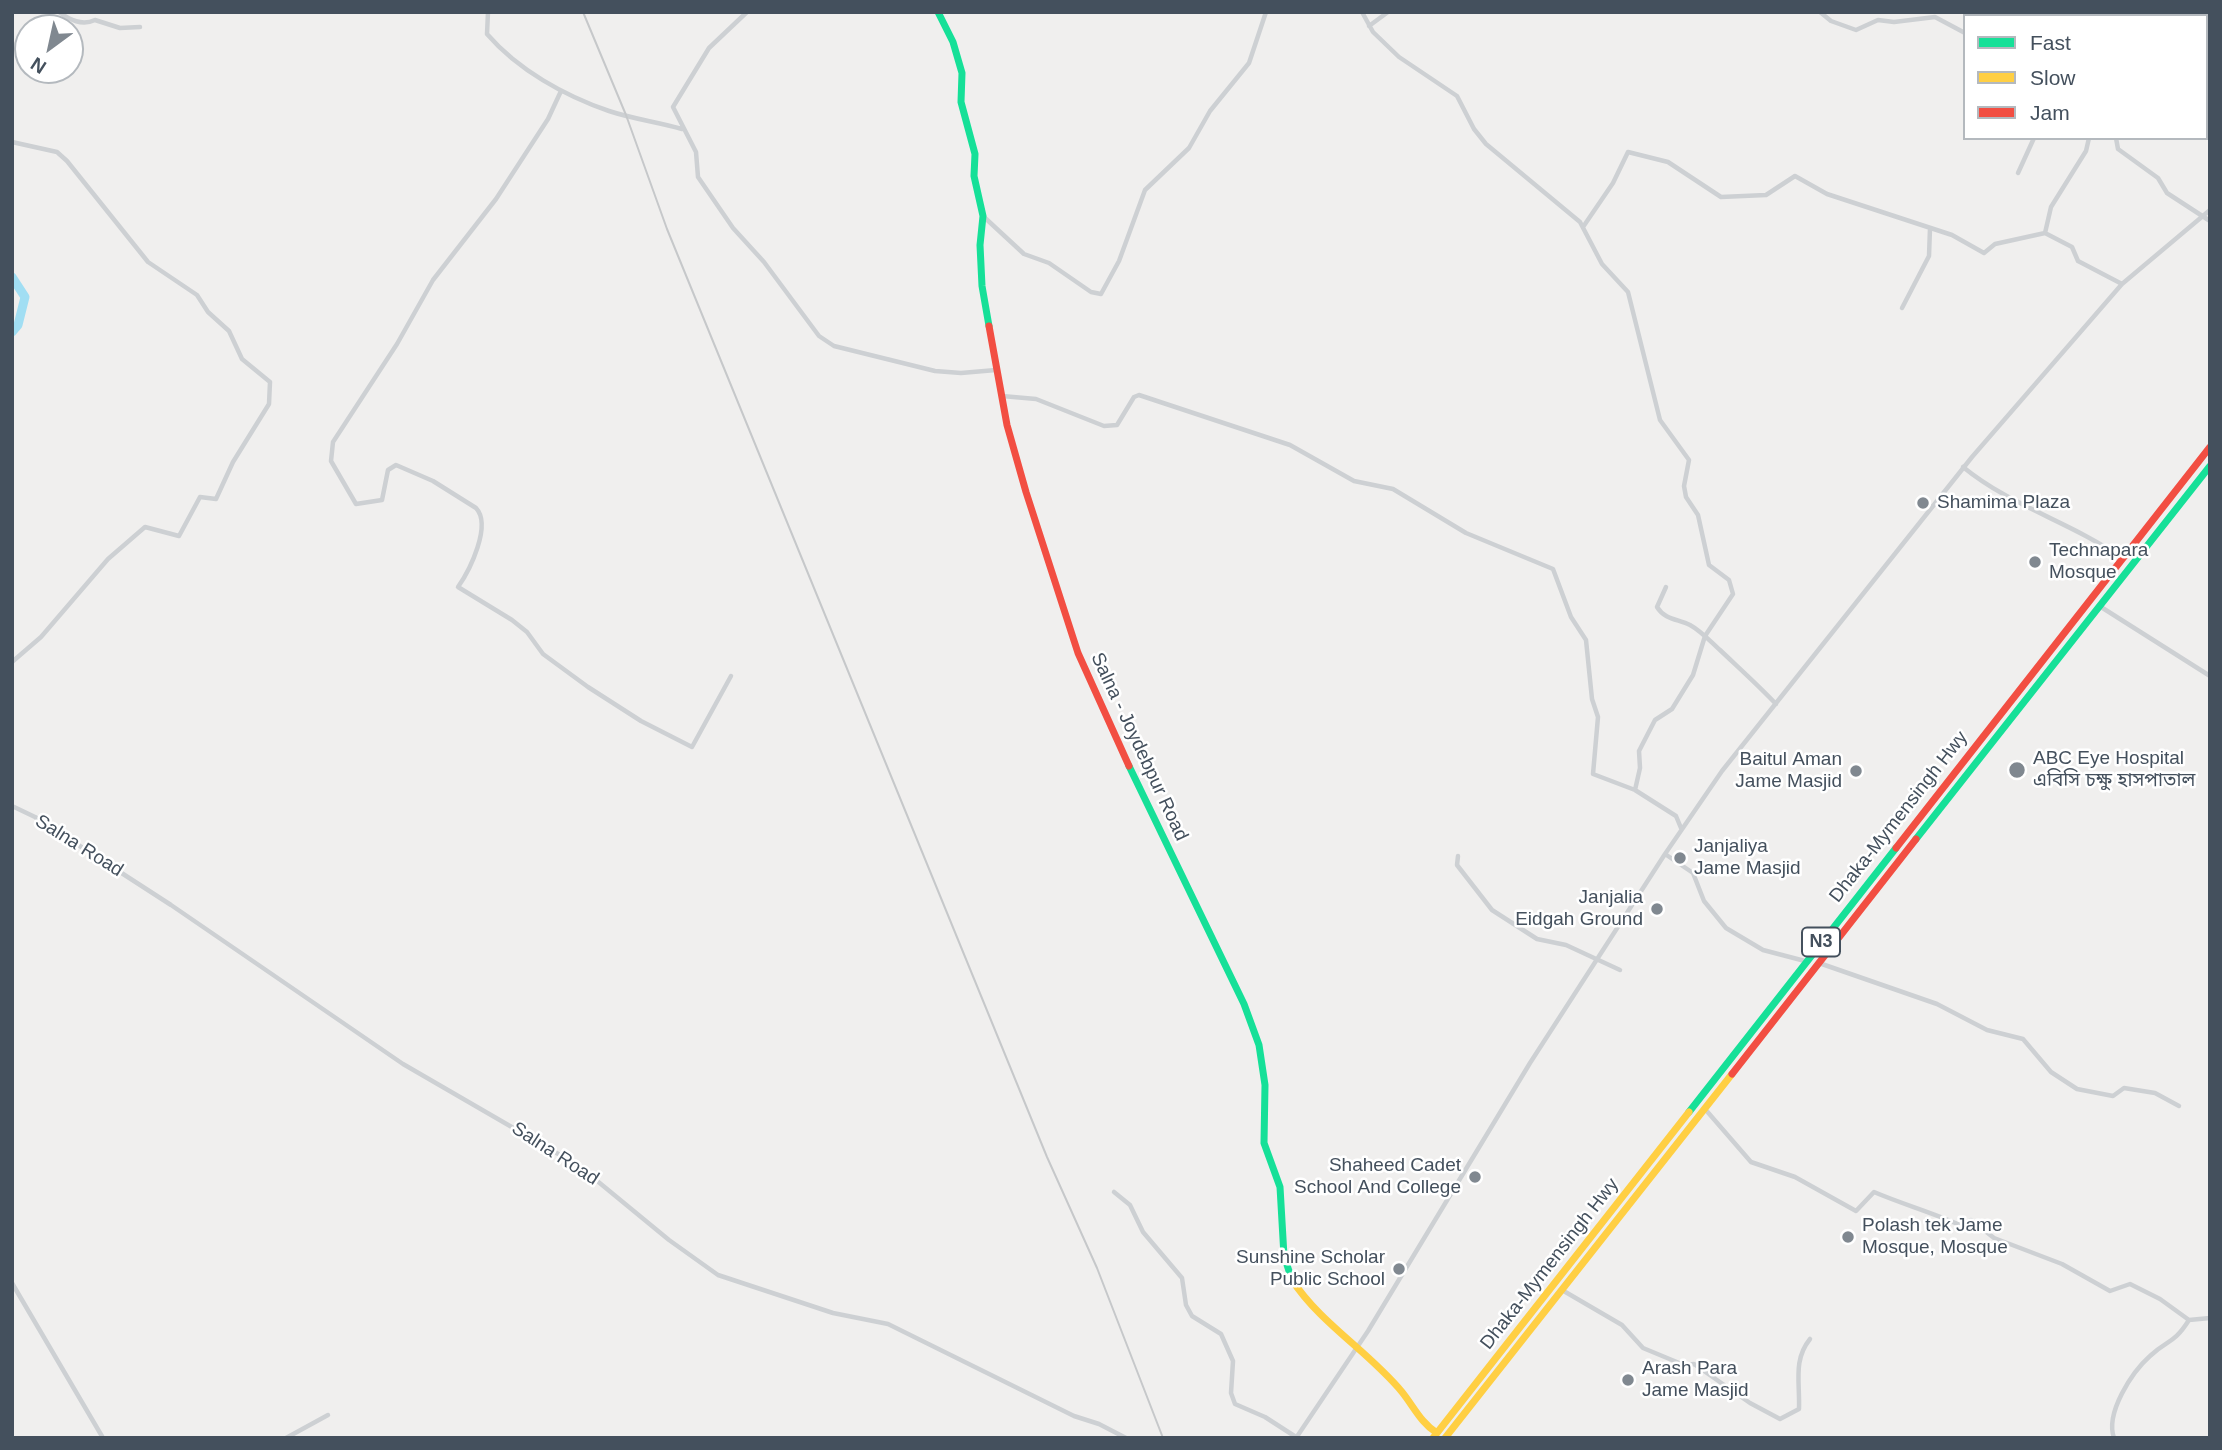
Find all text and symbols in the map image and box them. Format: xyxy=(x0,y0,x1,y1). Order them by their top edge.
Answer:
north arrow xyxy=(14,14,84,84)
legend xyxy=(1963,14,2208,140)
text: Fast xyxy=(2030,31,2071,54)
text: N xyxy=(27,53,50,78)
text: Slow xyxy=(2030,66,2076,89)
text: Jam xyxy=(2030,101,2070,124)
place label: Shamima Plaza xyxy=(1937,492,2070,514)
marker: Shamima Plaza xyxy=(1915,495,1931,511)
place label: Technapara Mosque xyxy=(2049,540,2148,584)
marker: Technapara Mosque xyxy=(2027,554,2043,570)
street label: Salna - Joydebpur Road xyxy=(1085,649,1193,845)
street label: Dhaka-Mymensingh Hwy xyxy=(1825,727,1973,907)
place label: ABC Eye Hospital এবিসি চক্ষু হাসপাতাল xyxy=(2033,748,2195,792)
place label: Baitul Aman Jame Masjid xyxy=(1735,749,1842,793)
marker: ABC Eye Hospital এবিসি চক্ষু হাসপাতাল xyxy=(2007,760,2027,780)
marker: Baitul Aman Jame Masjid xyxy=(1848,763,1864,779)
street label: Salna Road xyxy=(31,810,127,882)
place label: Janjaliya Jame Masjid xyxy=(1694,836,1801,880)
marker: Janjaliya Jame Masjid xyxy=(1672,850,1688,866)
place label: Janjalia Eidgah Ground xyxy=(1515,887,1643,931)
marker: Janjalia Eidgah Ground xyxy=(1649,901,1665,917)
road number: N3 xyxy=(1802,928,1840,957)
street label: Salna Road xyxy=(507,1117,603,1191)
place label: Shaheed Cadet School And College xyxy=(1294,1155,1461,1199)
marker: Shaheed Cadet School And College xyxy=(1467,1169,1483,1185)
street label: Dhaka-Mymensingh Hwy xyxy=(1476,1174,1624,1354)
place label: Polash tek Jame Mosque, Mosque xyxy=(1862,1215,2008,1259)
marker: Polash tek Jame Mosque, Mosque xyxy=(1840,1229,1856,1245)
place label: Sunshine Scholar Public School xyxy=(1236,1247,1385,1291)
marker: Sunshine Scholar Public School xyxy=(1391,1261,1407,1277)
place label: Arash Para Jame Masjid xyxy=(1642,1358,1749,1402)
marker: Arash Para Jame Masjid xyxy=(1620,1372,1636,1388)

